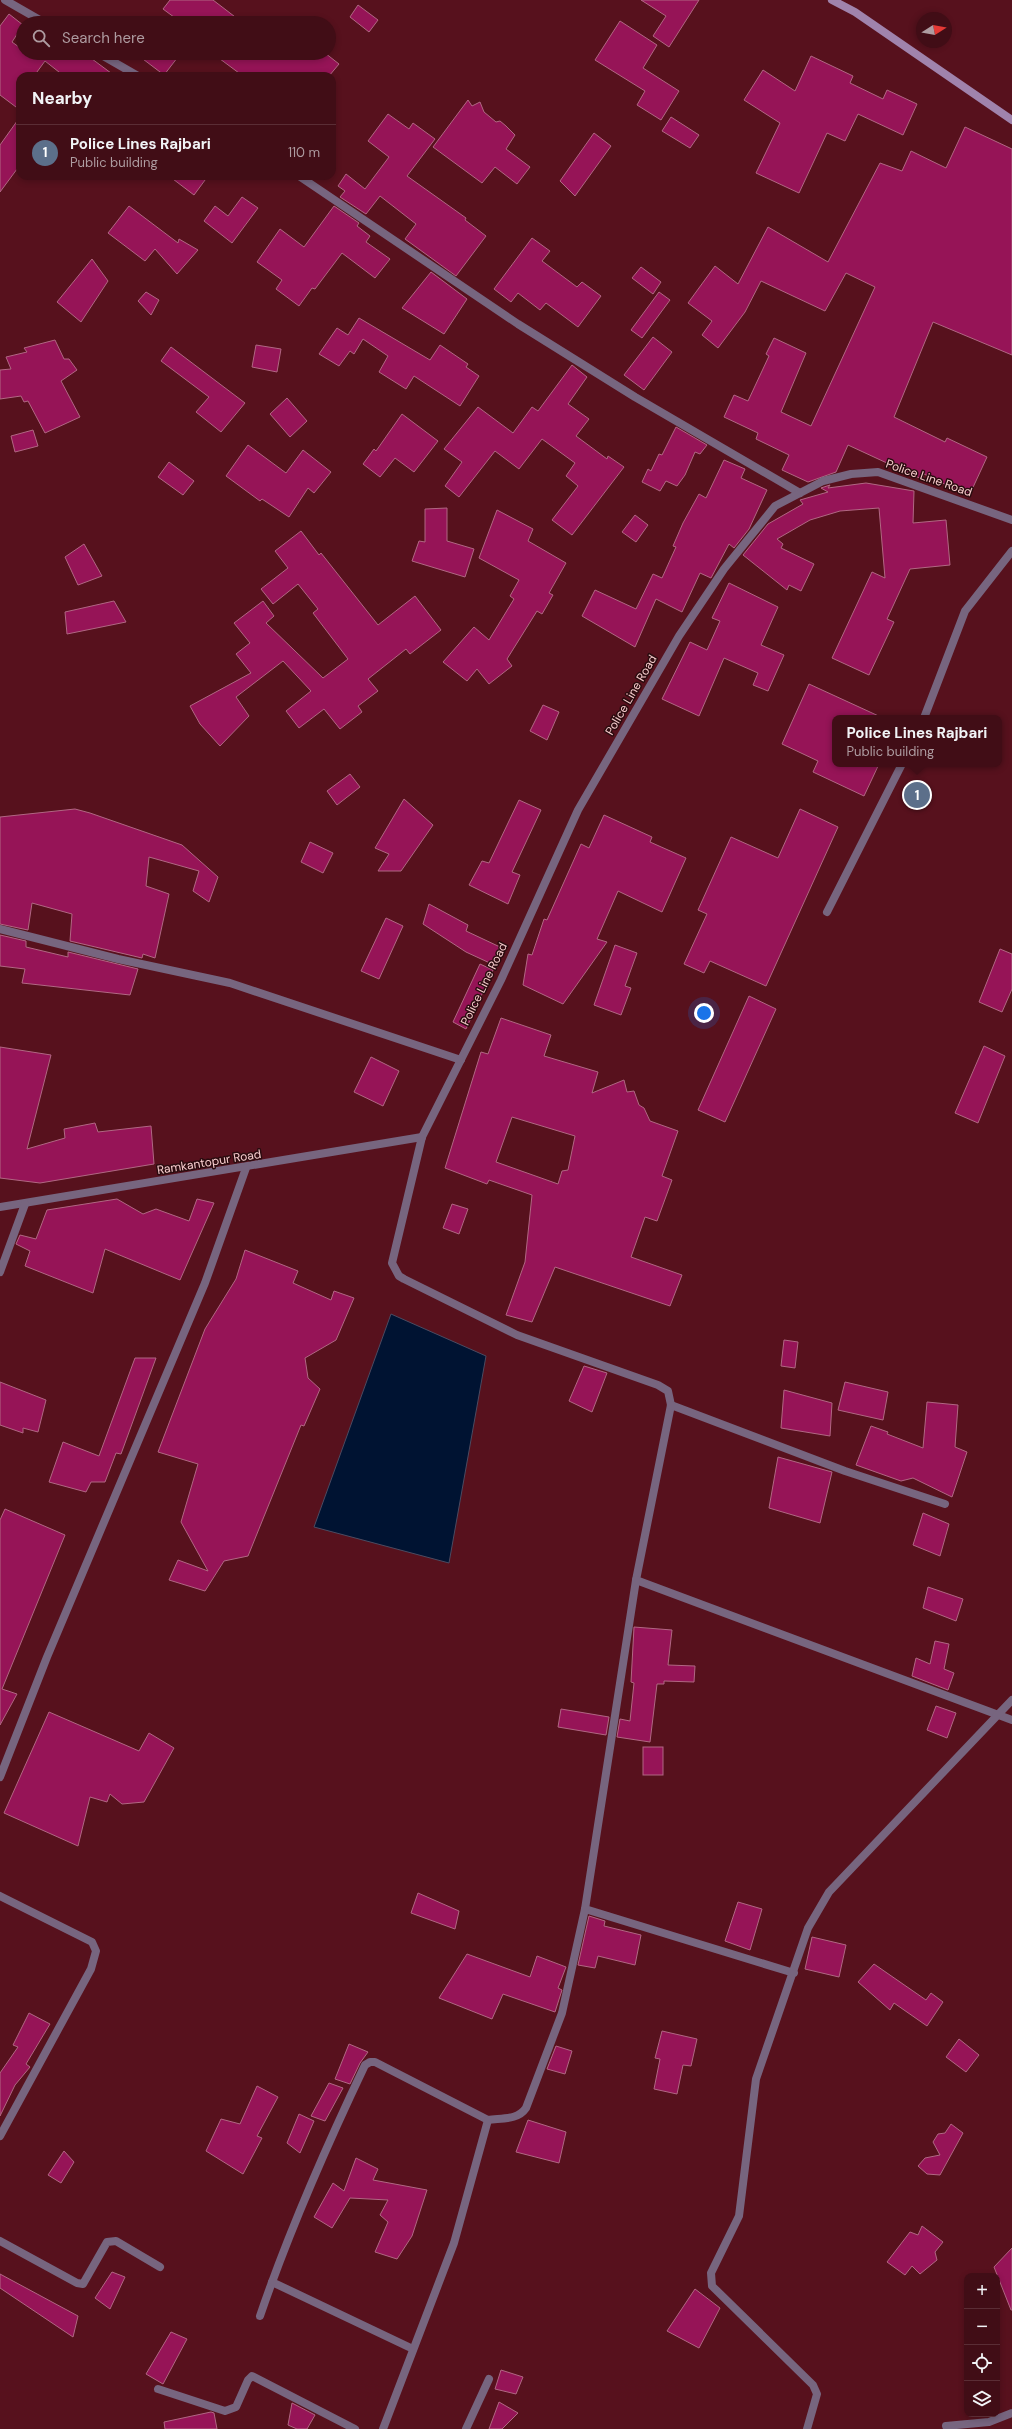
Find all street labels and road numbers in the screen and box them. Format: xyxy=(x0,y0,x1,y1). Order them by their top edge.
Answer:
street label: Police Line Road xyxy=(884,456,974,500)
street label: Police Line Road xyxy=(602,652,660,738)
street label: Police Line Road xyxy=(457,940,511,1028)
street label: Ramkantopur Road xyxy=(156,1146,262,1178)

